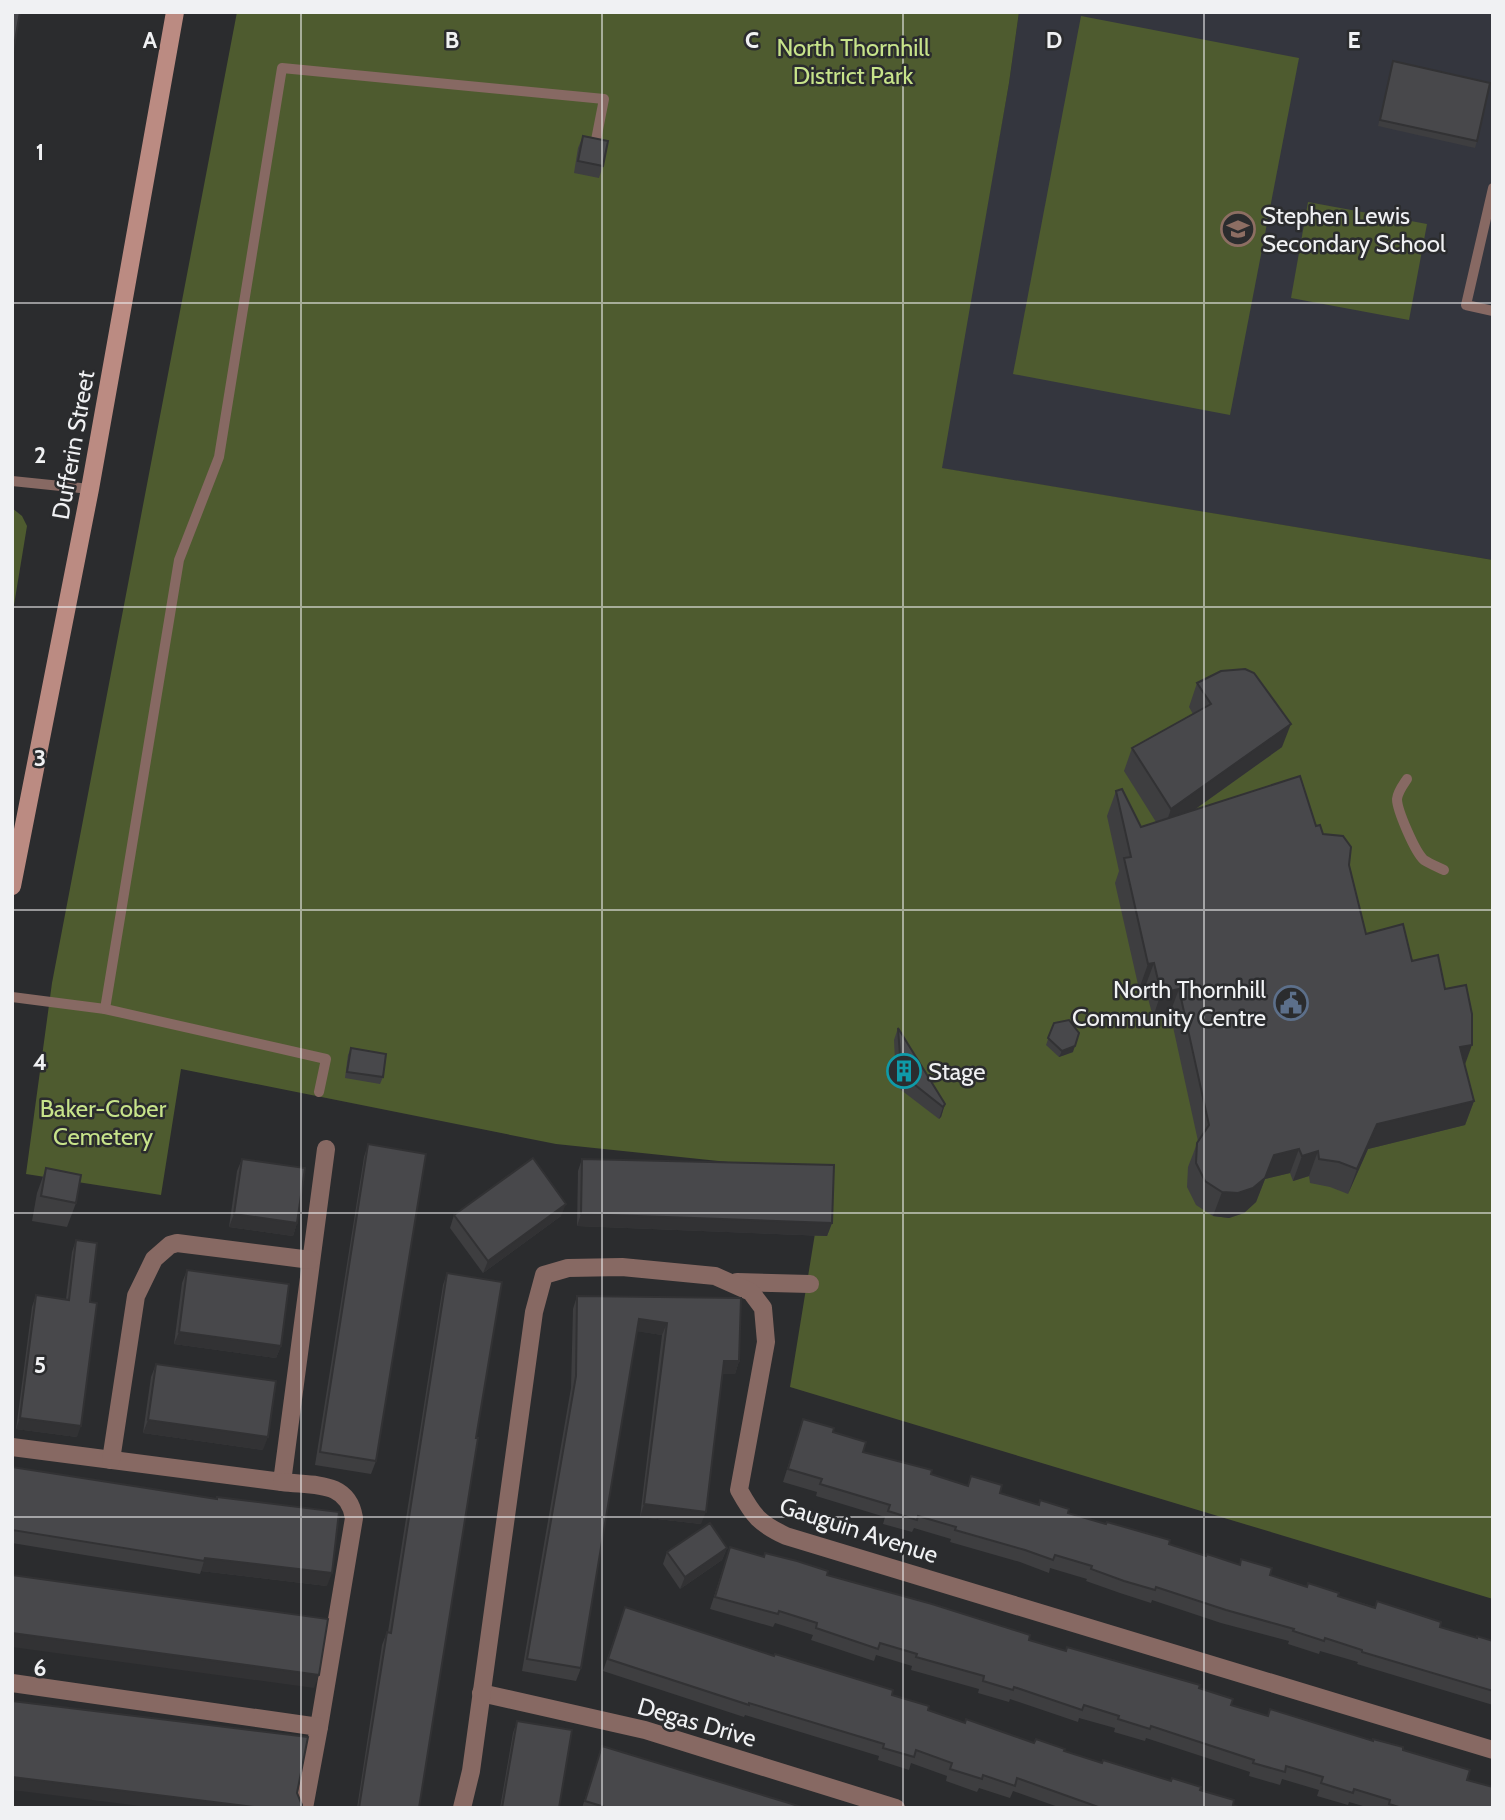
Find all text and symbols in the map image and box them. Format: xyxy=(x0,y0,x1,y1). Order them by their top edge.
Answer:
text: A xyxy=(143,26,158,54)
text: B xyxy=(445,26,459,54)
text: C xyxy=(745,26,759,54)
text: D xyxy=(1046,26,1062,54)
text: E xyxy=(1347,26,1361,54)
park label: North Thornhill District Park xyxy=(776,33,930,90)
text: 1 xyxy=(36,138,44,166)
place label: Stephen Lewis Secondary School xyxy=(1262,201,1446,258)
school or university icon: Stephen Lewis Secondary School xyxy=(1219,210,1257,248)
street label: Dufferin Street xyxy=(46,368,100,522)
text: 2 xyxy=(34,441,46,469)
text: 3 xyxy=(34,744,46,772)
place label: North Thornhill Community Centre xyxy=(1072,975,1266,1032)
public building icon: North Thornhill Community Centre xyxy=(1272,984,1310,1022)
text: 4 xyxy=(33,1048,47,1076)
building icon: Stage xyxy=(885,1052,923,1090)
place label: Stage xyxy=(928,1057,986,1086)
park label: Baker-Cober Cemetery xyxy=(40,1094,167,1151)
text: 5 xyxy=(34,1351,46,1379)
street label: Gauguin Avenue xyxy=(776,1491,942,1569)
text: 6 xyxy=(34,1654,46,1682)
street label: Degas Drive xyxy=(634,1691,760,1753)

